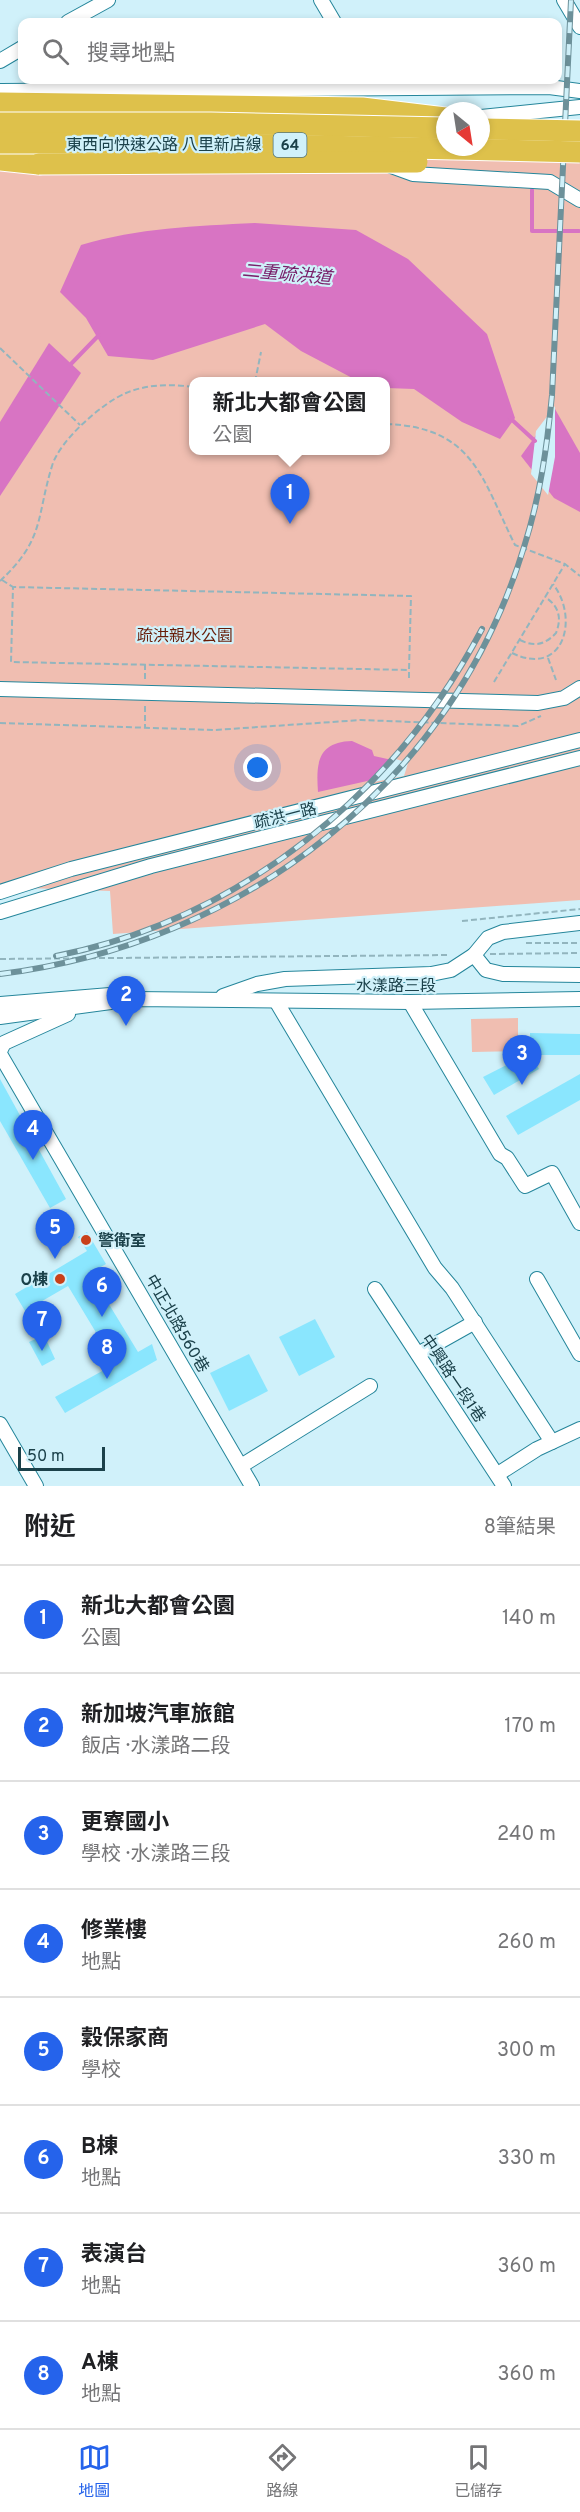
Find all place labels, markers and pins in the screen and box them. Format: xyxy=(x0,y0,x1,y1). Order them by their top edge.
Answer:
pin: 1 xyxy=(270,474,310,524)
pin: 2 xyxy=(106,976,146,1026)
pin: 3 xyxy=(502,1036,542,1085)
pin: 4 xyxy=(14,1110,52,1160)
pin: 5 xyxy=(36,1210,74,1259)
place label: 警衛室 xyxy=(98,1232,146,1252)
marker: 警衛室 xyxy=(79,1233,93,1247)
pin: 6 xyxy=(82,1268,122,1317)
place label: O棟 xyxy=(20,1270,48,1291)
marker: O棟 xyxy=(53,1272,67,1286)
pin: 7 xyxy=(22,1302,62,1351)
pin: 8 xyxy=(88,1330,126,1379)

